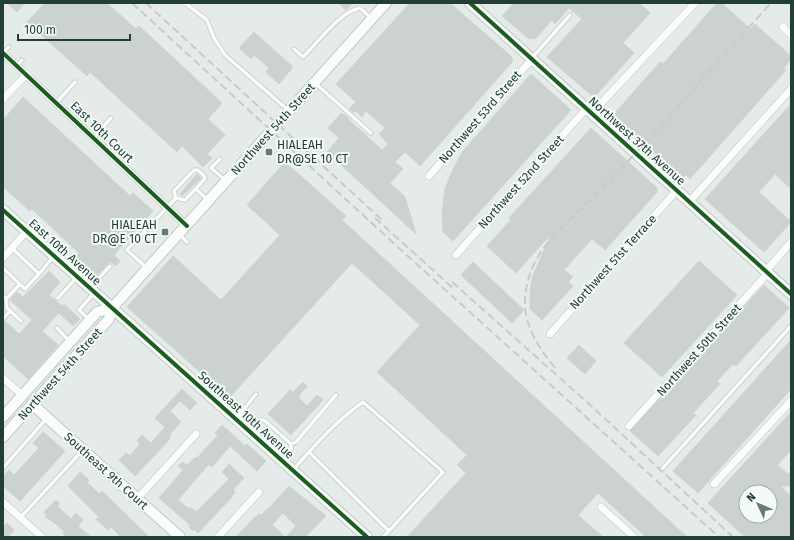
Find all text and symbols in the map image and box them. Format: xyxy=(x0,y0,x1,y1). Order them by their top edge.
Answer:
scale bar xyxy=(18,16,130,42)
text: 100 m xyxy=(24,23,56,37)
street label: Northwest 53rd Street xyxy=(436,67,525,166)
street label: Northwest 54th Street xyxy=(228,80,318,178)
street label: Northwest 37th Avenue xyxy=(586,94,688,188)
street label: East 10th Court xyxy=(68,99,137,166)
street label: Northwest 52nd Street xyxy=(475,132,567,232)
place label: HIALEAH DR@SE 10 CT xyxy=(277,138,349,166)
marker: HIALEAH DR@SE 10 CT xyxy=(264,147,274,157)
street label: Northwest 51st Terrace xyxy=(567,212,659,312)
street label: East 10th Avenue xyxy=(26,216,104,288)
place label: HIALEAH DR@E 10 CT xyxy=(92,218,158,246)
marker: HIALEAH DR@E 10 CT xyxy=(160,227,170,237)
street label: Northwest 50th Street xyxy=(654,301,745,399)
street label: Northwest 54th Street xyxy=(15,325,105,423)
street label: Southeast 10th Avenue xyxy=(195,368,297,462)
street label: Southeast 9th Court xyxy=(61,430,151,513)
north arrow xyxy=(738,484,778,524)
text: N xyxy=(744,490,758,505)

